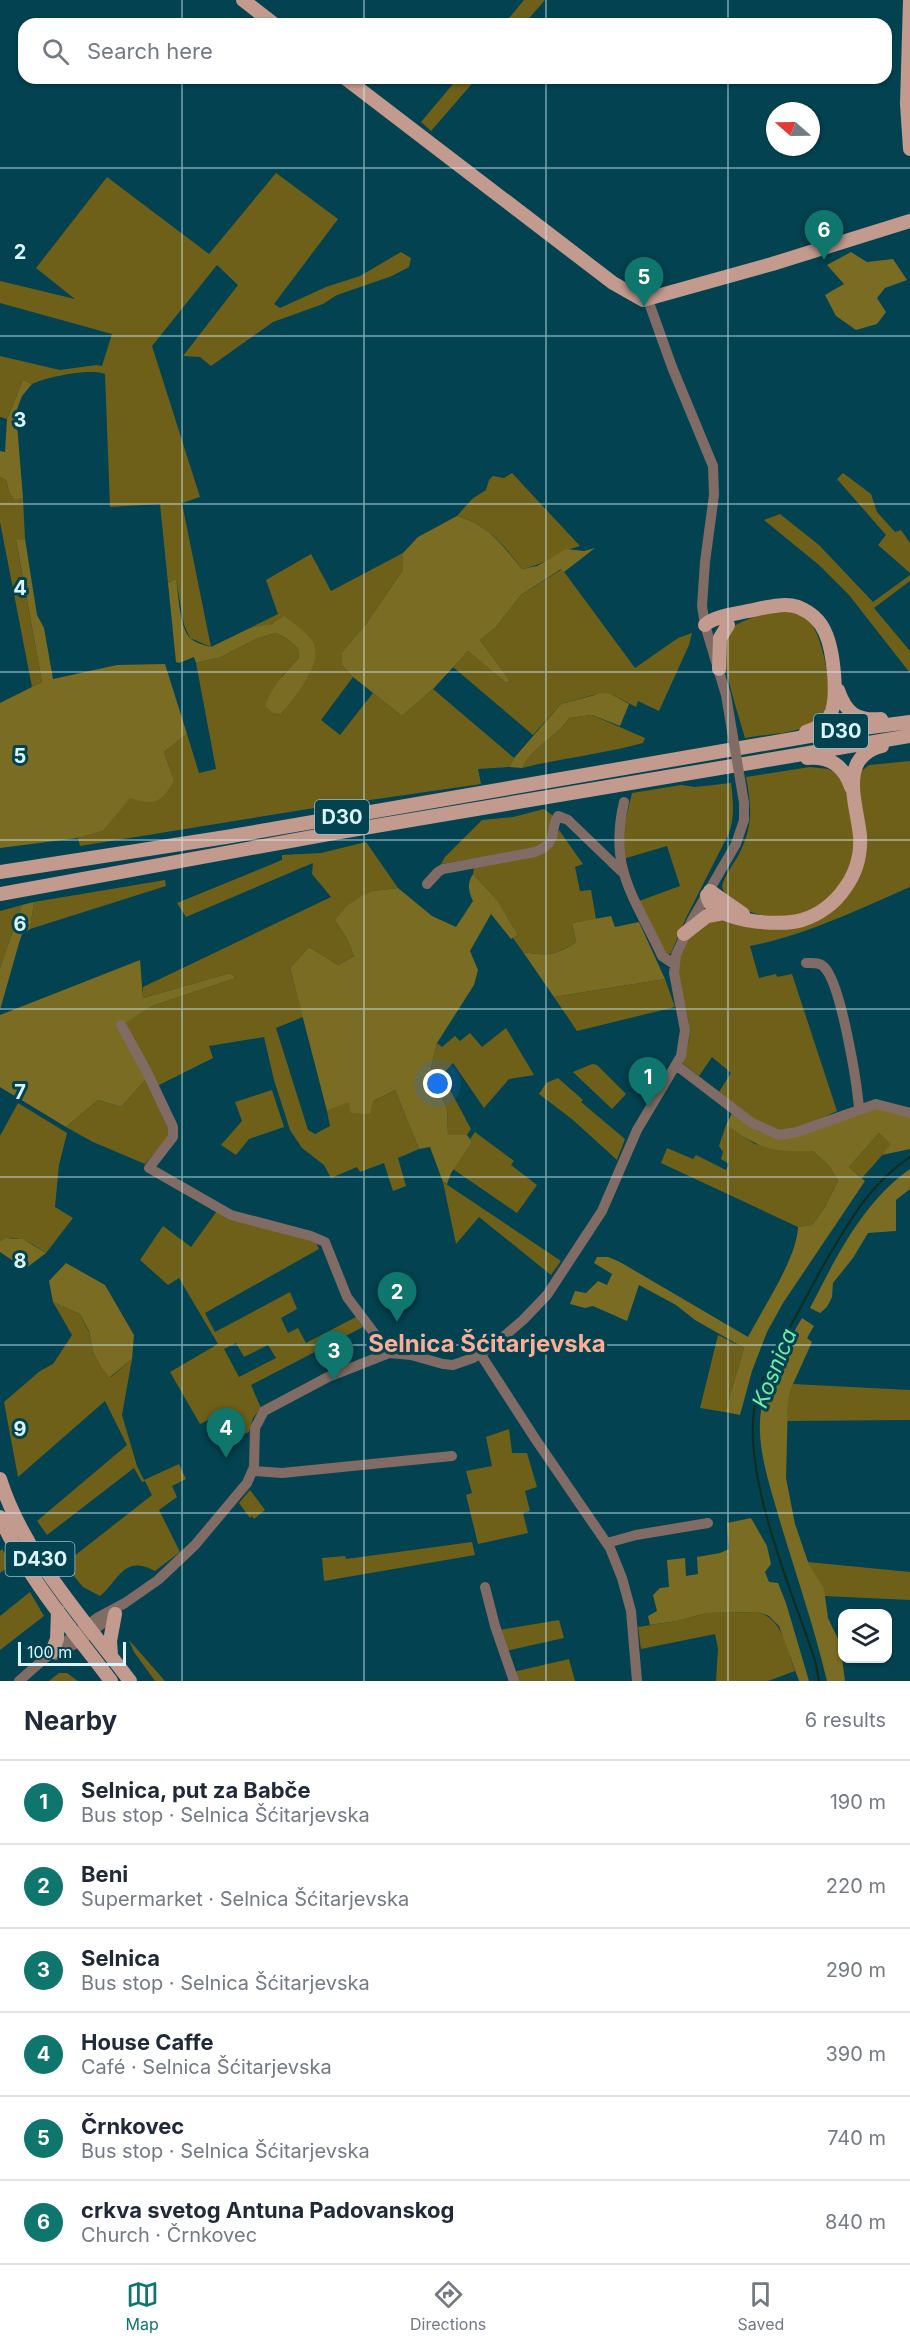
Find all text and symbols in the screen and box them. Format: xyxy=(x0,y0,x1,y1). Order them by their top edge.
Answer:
search box xyxy=(18,18,892,84)
icon: search xyxy=(39,35,72,68)
text: Search here xyxy=(87,38,213,64)
north arrow xyxy=(766,102,820,156)
pin: 6 xyxy=(804,210,844,260)
text: 2 xyxy=(14,240,26,264)
pin: 5 xyxy=(624,258,664,307)
text: 3 xyxy=(14,408,26,432)
text: 4 xyxy=(13,576,27,600)
road number: D30 xyxy=(814,714,868,748)
text: 5 xyxy=(14,744,26,768)
road number: D30 xyxy=(315,800,369,834)
text: 6 xyxy=(14,912,27,936)
pin: 1 xyxy=(628,1058,668,1107)
your location xyxy=(423,1069,452,1098)
text: 7 xyxy=(14,1080,26,1104)
text: 8 xyxy=(13,1249,27,1273)
pin: 2 xyxy=(378,1272,416,1322)
water label: Kosnica xyxy=(746,1325,802,1411)
district label: Selnica Šćitarjevska xyxy=(368,1329,606,1358)
pin: 3 xyxy=(314,1332,354,1381)
pin: 4 xyxy=(206,1408,246,1458)
text: 9 xyxy=(14,1417,27,1441)
road number: D430 xyxy=(6,1542,74,1576)
map controls xyxy=(838,1609,892,1663)
button: layers xyxy=(838,1609,892,1663)
scale bar xyxy=(18,1639,126,1666)
text: 100 m xyxy=(27,1642,72,1662)
text: Nearby xyxy=(24,1705,117,1736)
text: 6 results xyxy=(805,1708,886,1732)
text: Selnica, put za Babče xyxy=(81,1777,311,1803)
text: 1 xyxy=(39,1790,48,1814)
text: 190 m xyxy=(830,1790,886,1814)
text: Bus stop · Selnica Šćitarjevska xyxy=(81,1803,370,1827)
text: Beni xyxy=(81,1861,128,1887)
text: 2 xyxy=(37,1874,50,1898)
text: 220 m xyxy=(826,1874,886,1898)
text: Supermarket · Selnica Šćitarjevska xyxy=(81,1887,409,1911)
text: Selnica xyxy=(81,1945,160,1971)
text: 3 xyxy=(37,1958,50,1982)
text: 290 m xyxy=(826,1958,886,1982)
text: Bus stop · Selnica Šćitarjevska xyxy=(81,1971,370,1995)
text: House Caffe xyxy=(81,2029,214,2055)
text: 4 xyxy=(37,2042,50,2066)
text: 390 m xyxy=(825,2042,886,2066)
text: Café · Selnica Šćitarjevska xyxy=(81,2055,332,2079)
text: Črnkovec xyxy=(81,2113,184,2139)
text: 5 xyxy=(37,2126,50,2150)
text: 740 m xyxy=(827,2126,886,2150)
text: Bus stop · Selnica Šćitarjevska xyxy=(81,2139,370,2163)
text: crkva svetog Antuna Padovanskog xyxy=(81,2197,455,2223)
text: 6 xyxy=(37,2210,50,2234)
text: 840 m xyxy=(825,2210,886,2234)
text: Church · Črnkovec xyxy=(81,2223,257,2247)
tab: Map xyxy=(126,2278,159,2334)
tab: Directions xyxy=(410,2278,486,2334)
tab: Saved xyxy=(738,2278,784,2334)

